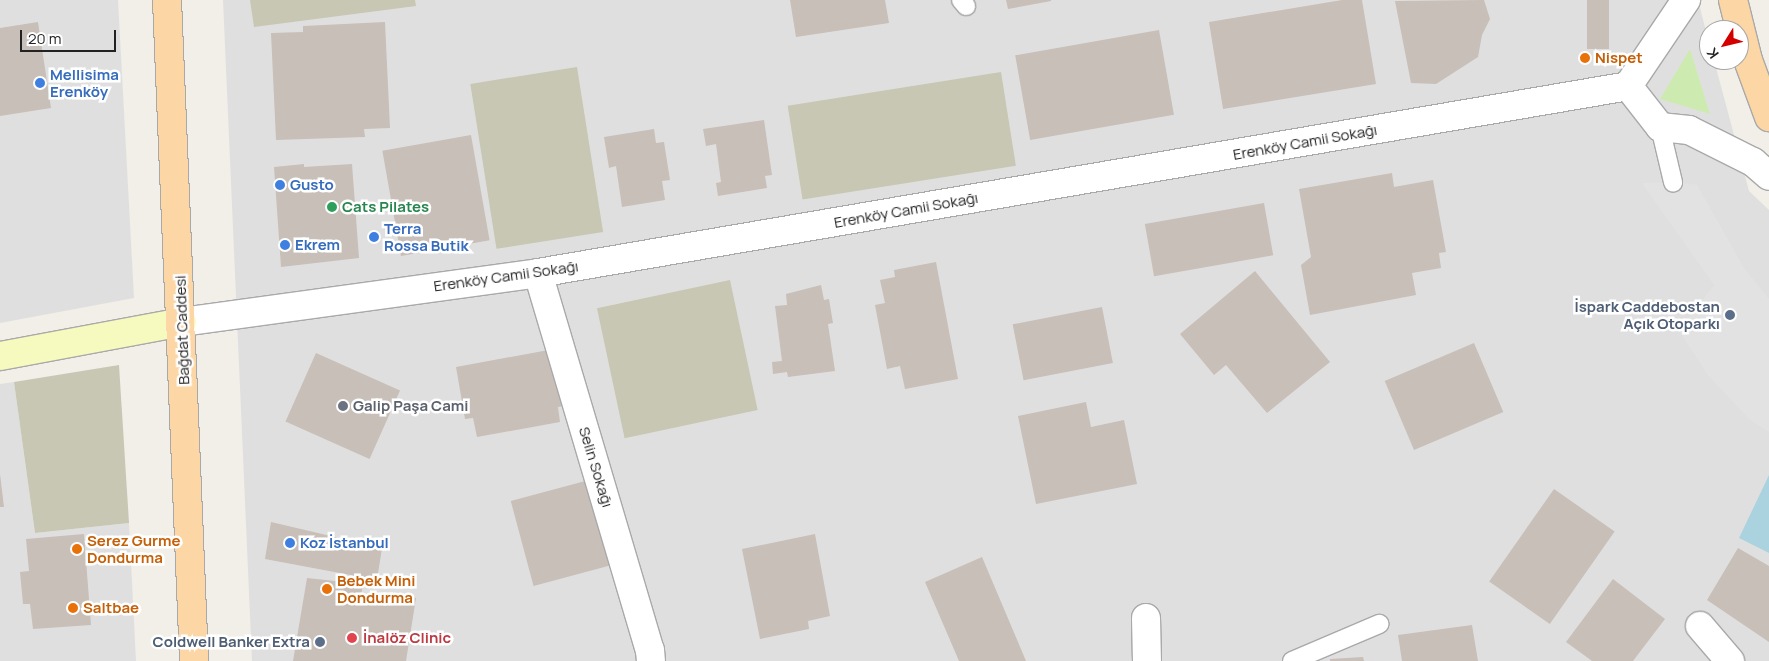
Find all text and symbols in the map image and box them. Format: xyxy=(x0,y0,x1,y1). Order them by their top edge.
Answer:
scale bar xyxy=(22,20,119,52)
north arrow xyxy=(1699,20,1749,70)
text: 20 m xyxy=(28,28,61,49)
text: K xyxy=(1702,44,1723,63)
place label: Nispet xyxy=(1595,49,1643,67)
marker: Nispet xyxy=(1579,52,1591,64)
place label: Mellisima Erenköy xyxy=(50,65,119,100)
marker: Mellisima Erenköy xyxy=(34,77,46,89)
street label: Erenköy Camii Sokağı xyxy=(1231,120,1379,164)
place label: Gusto xyxy=(290,176,334,194)
marker: Gusto xyxy=(274,179,286,191)
street label: Erenköy Camii Sokağı xyxy=(832,188,980,232)
place label: Cats Pilates xyxy=(342,198,429,216)
marker: Cats Pilates xyxy=(326,201,338,213)
place label: Terra Rossa Butik xyxy=(384,219,468,254)
marker: Terra Rossa Butik xyxy=(368,231,380,243)
place label: Ekrem xyxy=(295,236,340,254)
marker: Ekrem xyxy=(279,239,291,251)
street label: Erenköy Camii Sokağı xyxy=(432,257,580,295)
street label: Bağdat Caddesi xyxy=(171,275,193,385)
place label: İspark Caddebostan Açık Otoparkı xyxy=(1575,297,1720,332)
marker: İspark Caddebostan Açık Otoparkı xyxy=(1724,309,1736,321)
place label: Galip Paşa Cami xyxy=(353,397,468,415)
marker: Galip Paşa Cami xyxy=(337,400,349,412)
street label: Selin Sokağı xyxy=(575,425,617,509)
place label: Serez Gurme Dondurma xyxy=(87,531,180,566)
place label: Koz İstanbul xyxy=(300,534,389,552)
marker: Koz İstanbul xyxy=(284,537,296,549)
marker: Serez Gurme Dondurma xyxy=(71,543,83,555)
place label: Bebek Mini Dondurma xyxy=(337,571,415,606)
marker: Bebek Mini Dondurma xyxy=(321,583,333,595)
place label: Saltbae xyxy=(83,599,139,617)
marker: Saltbae xyxy=(67,602,79,614)
place label: İnalöz Clinic xyxy=(363,629,451,647)
marker: İnalöz Clinic xyxy=(345,631,359,645)
place label: Coldwell Banker Extra xyxy=(153,633,310,651)
marker: Coldwell Banker Extra xyxy=(314,636,326,648)

